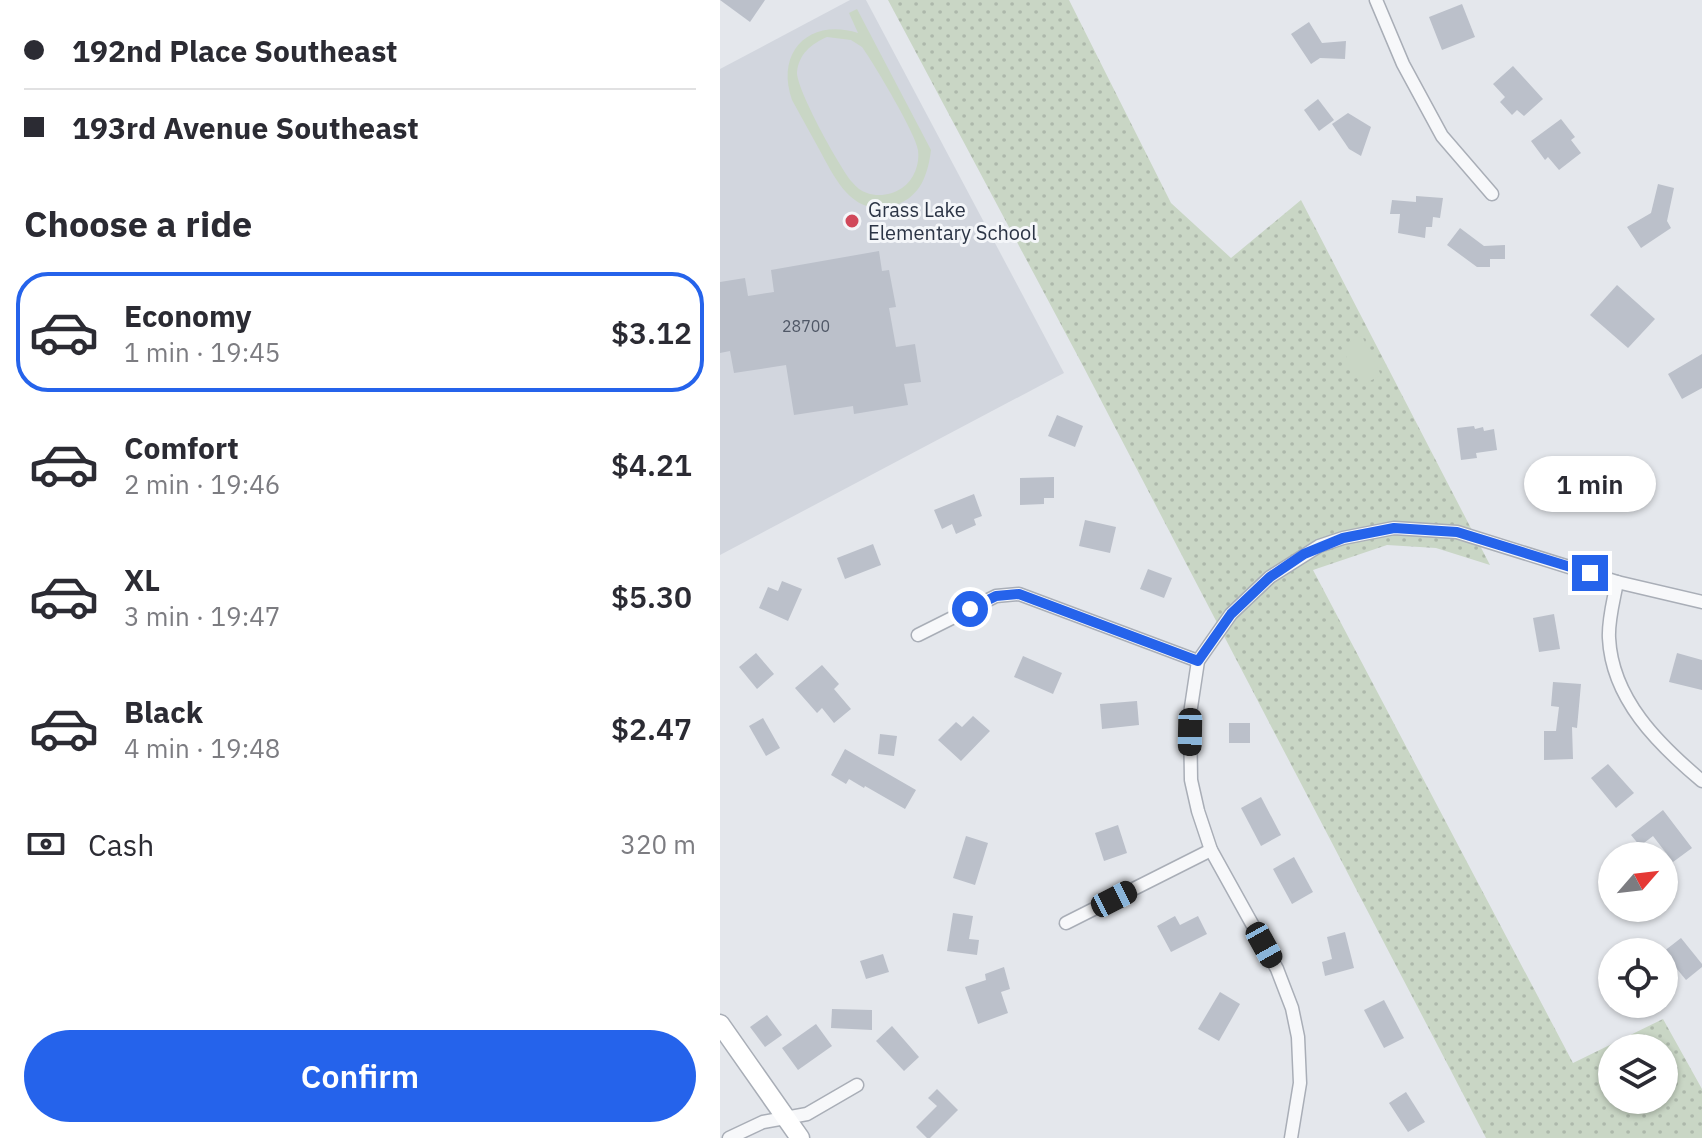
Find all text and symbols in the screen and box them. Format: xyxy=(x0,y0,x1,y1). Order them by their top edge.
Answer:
text: 192nd Place Southeast xyxy=(72,31,398,70)
text: 193rd Avenue Southeast xyxy=(72,108,419,147)
place label: Grass Lake Elementary School xyxy=(868,196,1037,246)
text: Choose a ride xyxy=(24,200,252,247)
marker: Grass Lake Elementary School xyxy=(843,212,861,230)
icon: car xyxy=(28,296,100,368)
text: Economy xyxy=(124,296,252,335)
text: $3.12 xyxy=(611,313,692,352)
house number: 28700 xyxy=(782,316,830,336)
text: 1 min · 19:45 xyxy=(124,335,280,369)
icon: car xyxy=(28,428,100,500)
text: Comfort xyxy=(124,428,239,467)
text: $4.21 xyxy=(611,445,692,484)
callout: 1 min xyxy=(1524,457,1656,513)
text: 2 min · 19:46 xyxy=(124,467,280,501)
text: 1 min xyxy=(1556,467,1624,501)
route end xyxy=(1572,555,1608,591)
icon: car xyxy=(28,560,100,632)
text: XL xyxy=(124,560,160,599)
text: $5.30 xyxy=(611,577,692,616)
route start xyxy=(952,591,988,627)
text: 3 min · 19:47 xyxy=(124,599,280,633)
icon: car xyxy=(28,692,100,764)
text: Black xyxy=(124,692,203,731)
car xyxy=(1178,708,1202,756)
text: $2.47 xyxy=(611,709,692,748)
text: 4 min · 19:48 xyxy=(124,731,280,765)
icon: cash xyxy=(24,822,68,866)
text: Cash xyxy=(88,825,154,864)
text: 320 m xyxy=(620,827,696,861)
north arrow xyxy=(1598,842,1678,922)
map controls xyxy=(1598,842,1678,1114)
car xyxy=(1087,877,1141,921)
car xyxy=(1242,918,1286,972)
button: locate xyxy=(1598,938,1678,1018)
button: Confirm xyxy=(24,1030,696,1122)
button: layers xyxy=(1598,1034,1678,1114)

